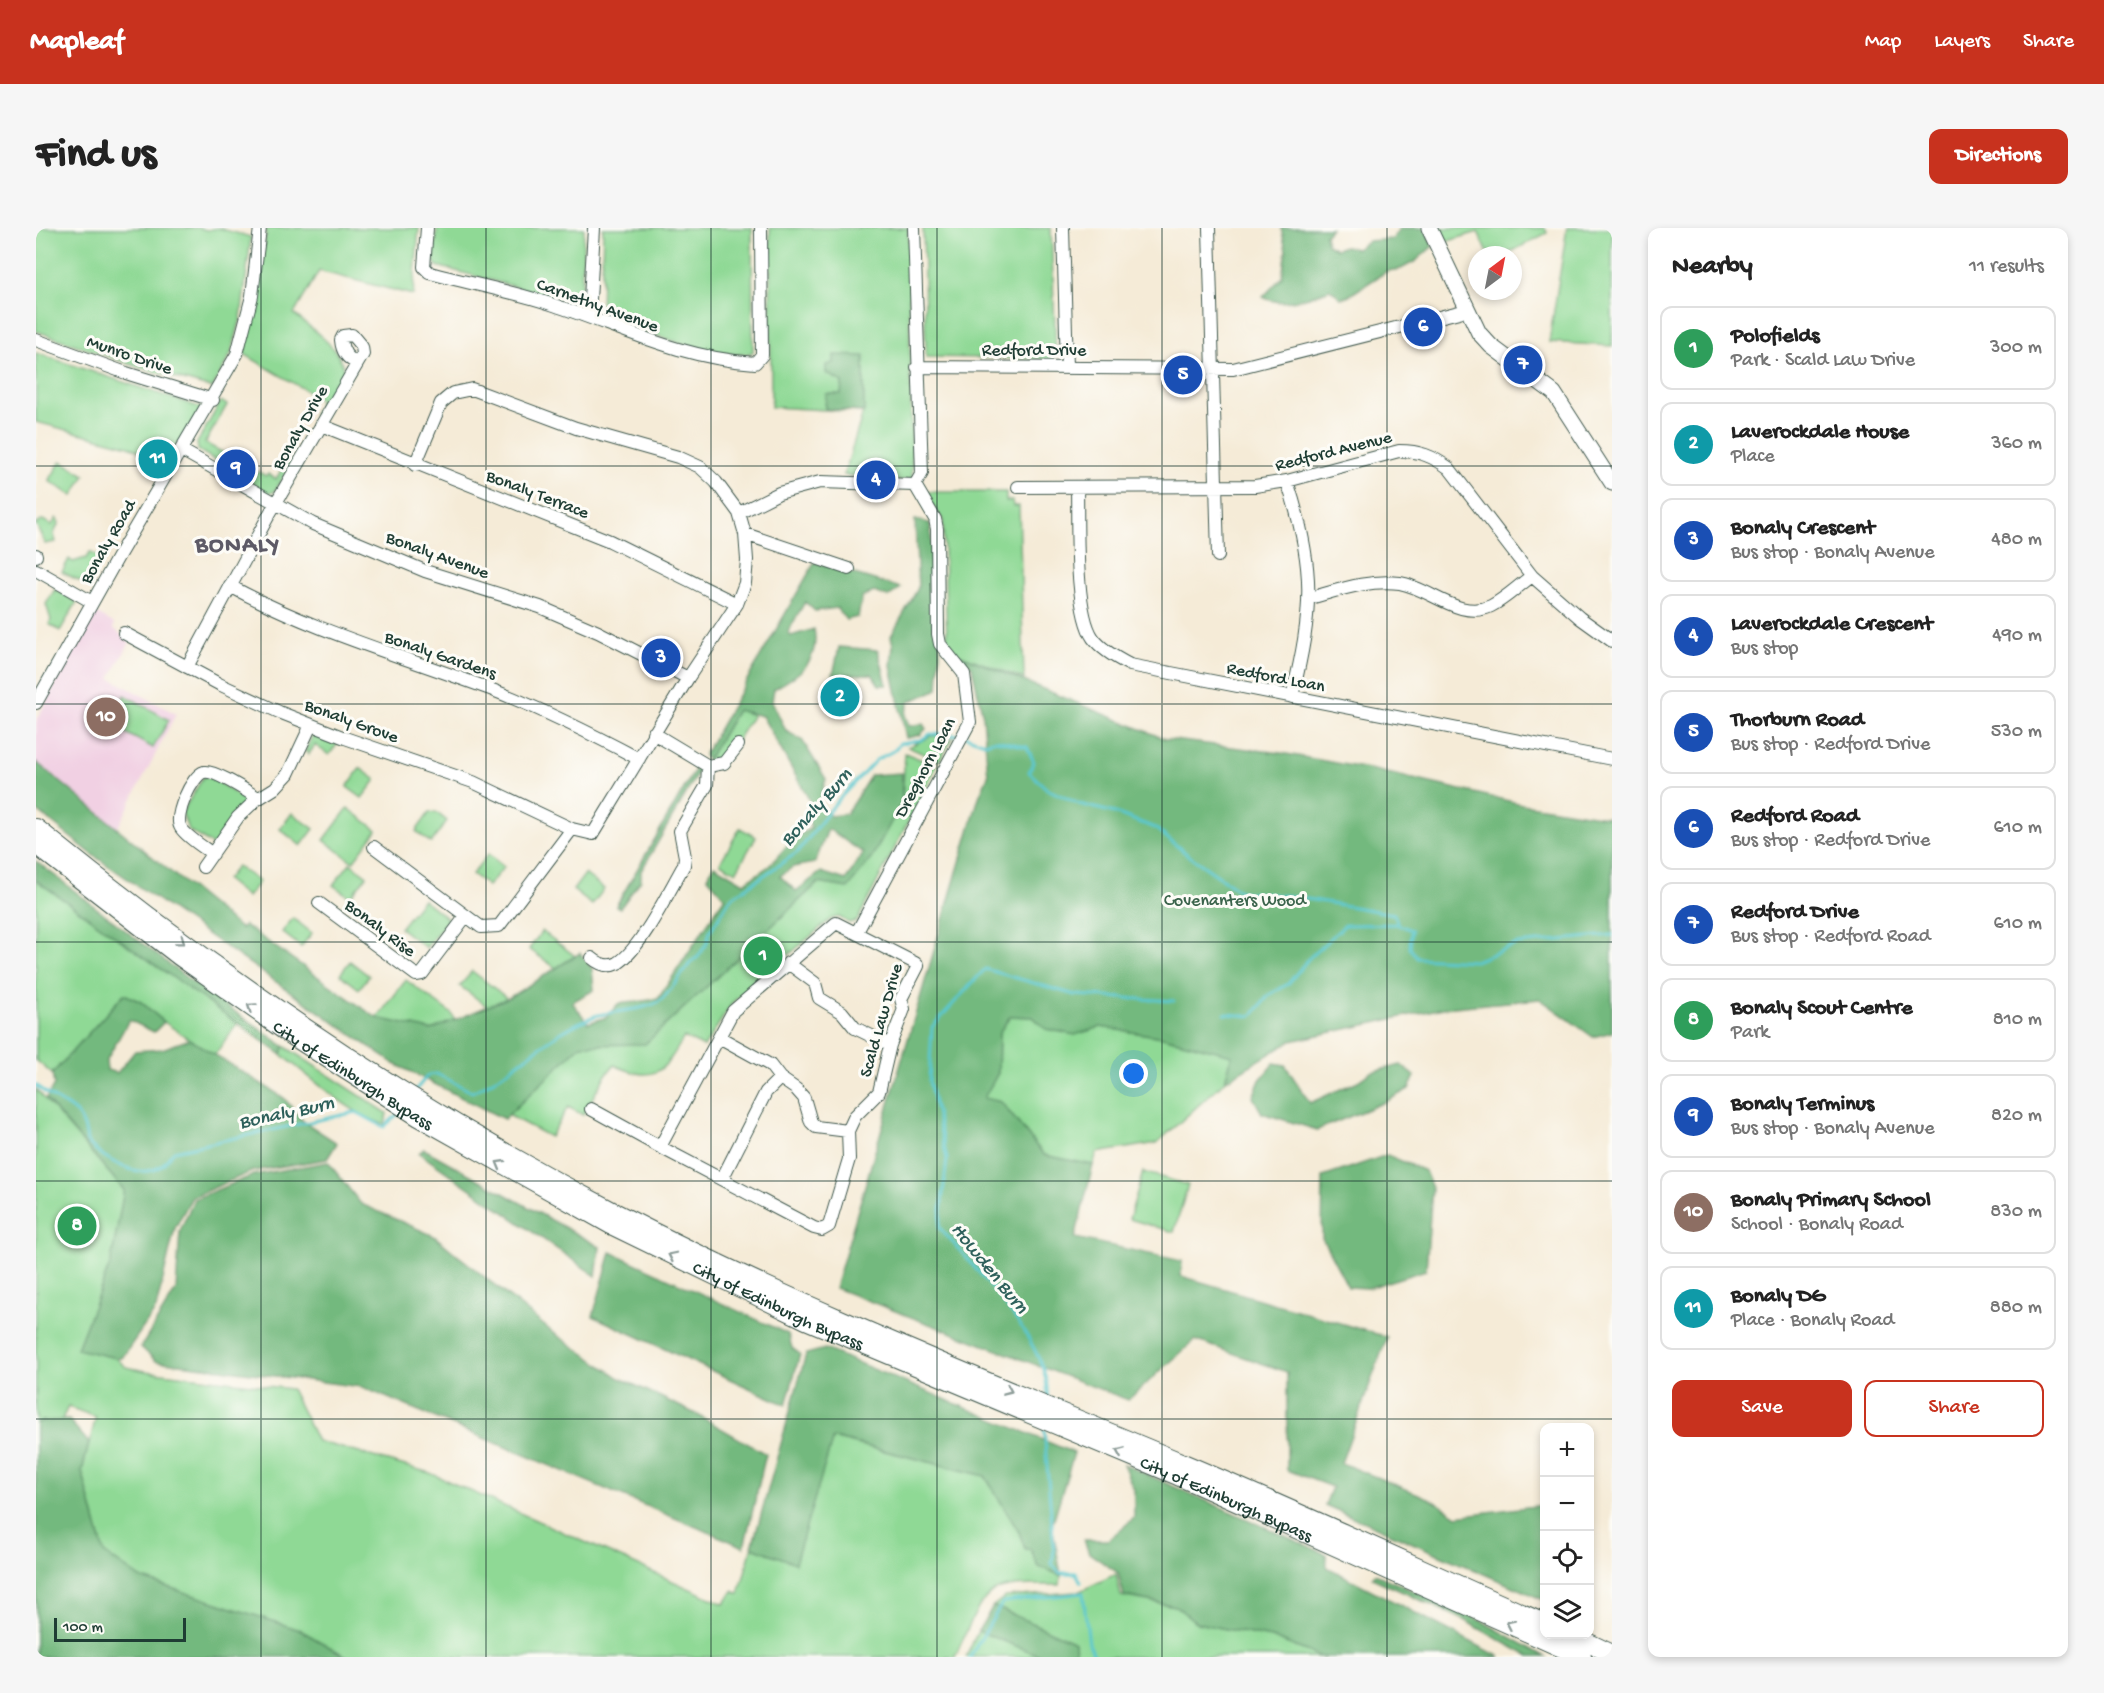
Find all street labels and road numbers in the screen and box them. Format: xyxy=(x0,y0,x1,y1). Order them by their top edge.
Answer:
street label: Carnethy Avenue xyxy=(533,275,662,338)
street label: Munro Drive xyxy=(84,332,175,381)
street label: Redford Drive xyxy=(982,341,1087,362)
street label: Bonaly Drive xyxy=(268,382,334,475)
street label: Redford Avenue xyxy=(1273,428,1395,477)
street label: Bonaly Terrace xyxy=(482,466,592,525)
street label: Bonaly Road xyxy=(76,495,142,589)
street label: Bonaly Avenue xyxy=(382,528,492,585)
street label: Bonaly Gardens xyxy=(381,627,500,686)
street label: Redford Loan xyxy=(1225,659,1327,698)
street label: Bonaly Grove xyxy=(300,695,402,749)
street label: Dreghorn Loan xyxy=(891,714,962,823)
street label: Bonaly Rise xyxy=(339,895,420,963)
street label: Scald Law Drive xyxy=(856,961,909,1080)
street label: City of Edinburgh Bypass xyxy=(268,1017,437,1136)
street label: City of Edinburgh Bypass xyxy=(688,1258,867,1356)
street label: City of Edinburgh Bypass xyxy=(1136,1453,1316,1548)

